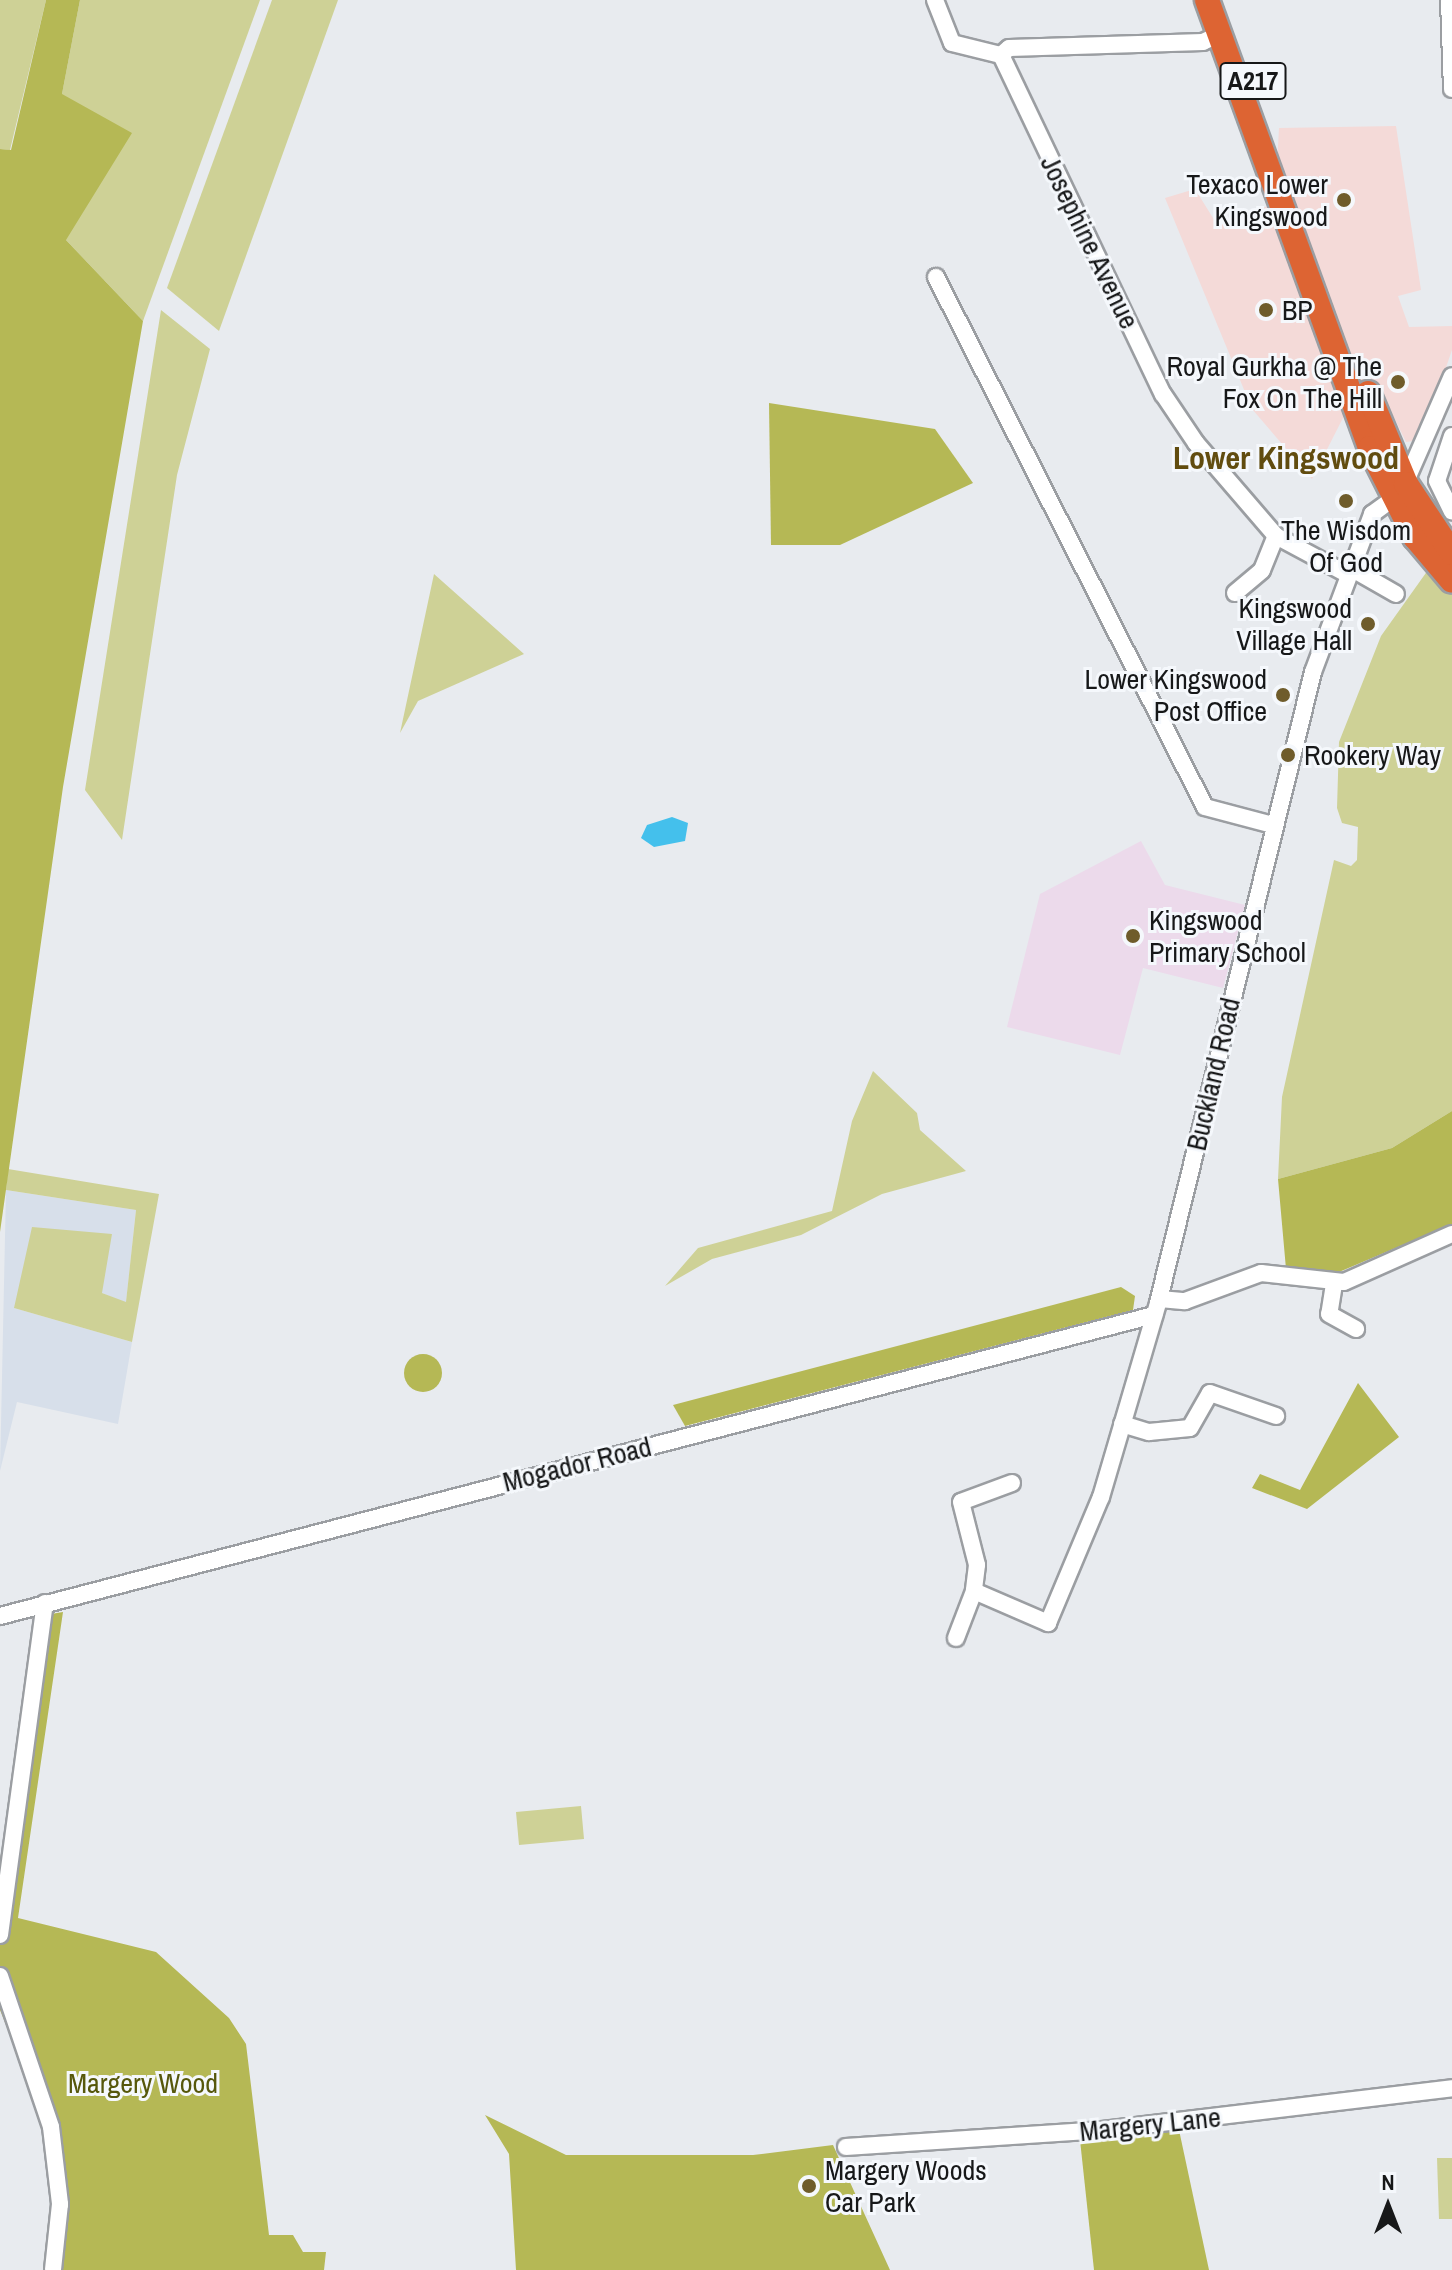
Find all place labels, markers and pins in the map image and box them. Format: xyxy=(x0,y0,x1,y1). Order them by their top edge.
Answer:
place label: Texaco Lower Kingswood xyxy=(1186,167,1328,233)
marker: Texaco Lower Kingswood xyxy=(1335,191,1353,209)
place label: BP xyxy=(1282,293,1313,327)
marker: BP xyxy=(1257,301,1275,319)
place label: Royal Gurkha @ The Fox On The Hill xyxy=(1166,349,1382,415)
marker: Royal Gurkha @ The Fox On The Hill xyxy=(1389,373,1407,391)
marker: The Wisdom Of God xyxy=(1337,492,1355,510)
place label: The Wisdom Of God xyxy=(1281,513,1411,579)
place label: Kingswood Village Hall xyxy=(1236,591,1352,657)
marker: Kingswood Village Hall xyxy=(1359,615,1377,633)
place label: Lower Kingswood Post Office xyxy=(1084,662,1267,728)
marker: Lower Kingswood Post Office xyxy=(1274,686,1292,704)
place label: Rookery Way xyxy=(1304,738,1441,772)
marker: Rookery Way xyxy=(1279,746,1297,764)
place label: Kingswood Primary School xyxy=(1149,903,1306,969)
marker: Kingswood Primary School xyxy=(1124,927,1142,945)
place label: Margery Woods Car Park xyxy=(825,2153,987,2219)
marker: Margery Woods Car Park xyxy=(800,2177,818,2195)

